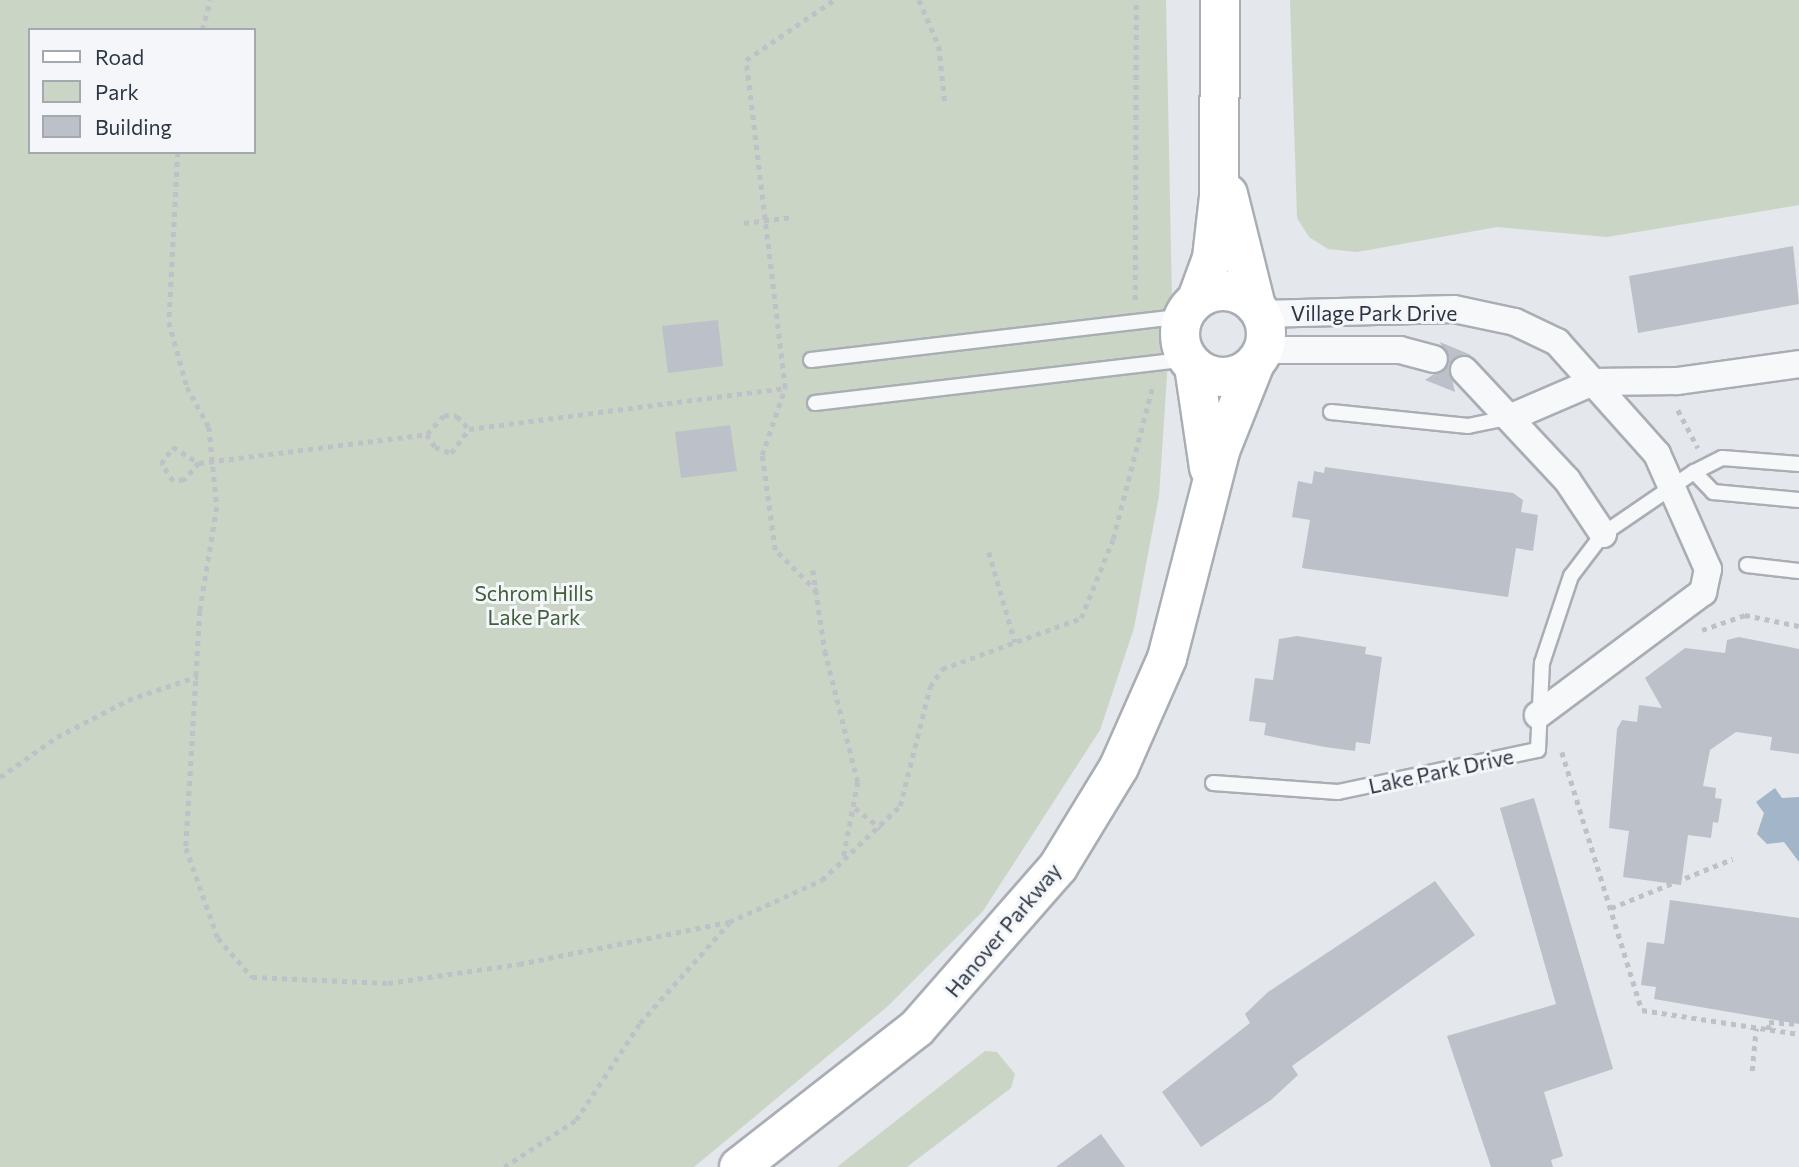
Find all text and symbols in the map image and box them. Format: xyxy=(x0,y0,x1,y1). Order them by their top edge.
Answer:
legend xyxy=(28,28,256,154)
text: Road xyxy=(95,44,144,69)
text: Park xyxy=(95,79,139,104)
text: Building xyxy=(95,114,172,139)
street label: Village Park Drive xyxy=(1291,300,1457,326)
park label: Schrom Hills Lake Park xyxy=(474,580,594,630)
street label: Lake Park Drive xyxy=(1366,743,1516,799)
street label: Hanover Parkway xyxy=(940,858,1066,1002)

